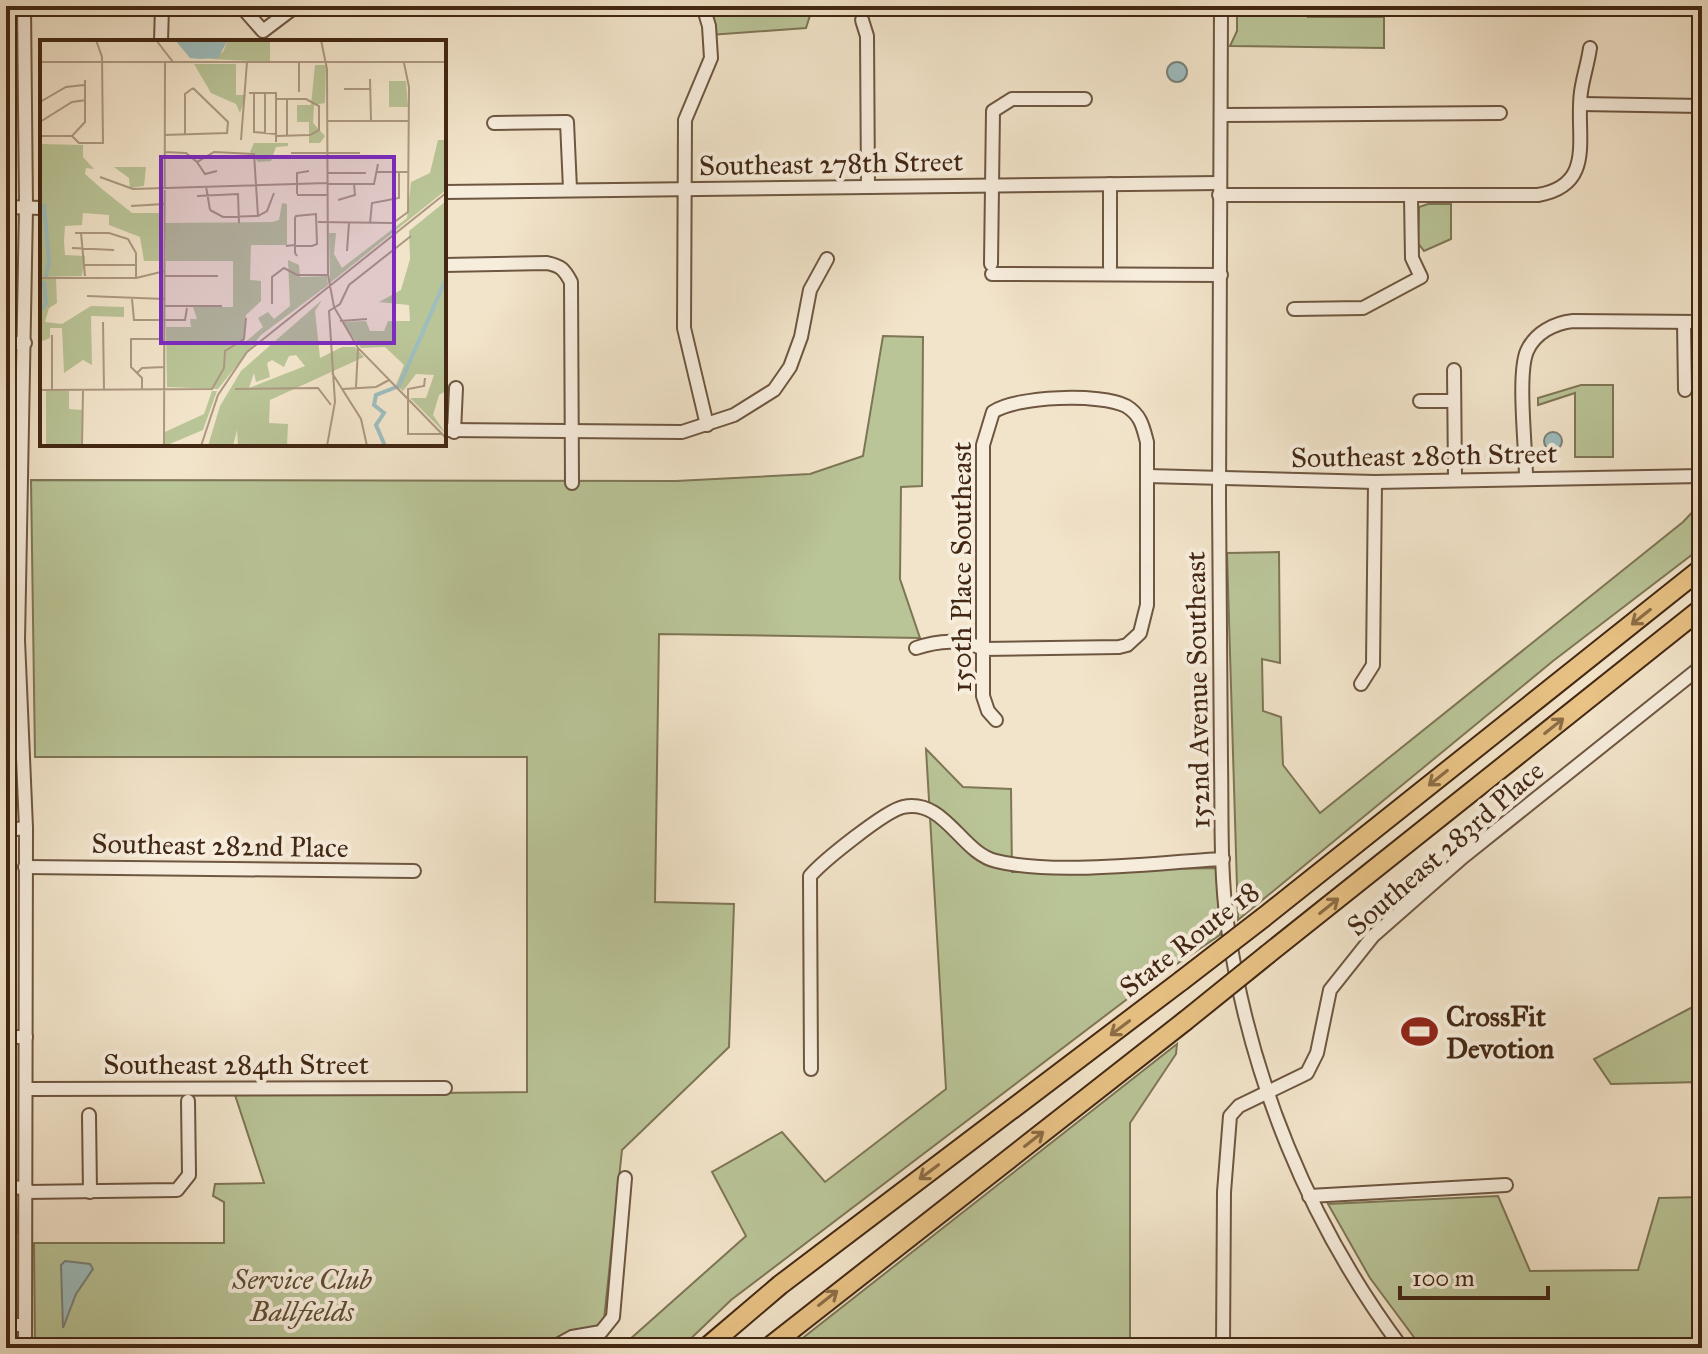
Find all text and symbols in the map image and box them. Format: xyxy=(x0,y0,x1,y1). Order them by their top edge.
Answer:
inset map xyxy=(40,40,446,446)
street label: Southeast 278th Street xyxy=(699,144,964,183)
street label: Southeast 280th Street xyxy=(1291,436,1558,475)
street label: 150th Place Southeast xyxy=(944,441,979,692)
street label: 152nd Avenue Southeast xyxy=(1178,551,1217,829)
one-way arrow xyxy=(1631,608,1652,625)
one-way arrow xyxy=(1544,717,1564,735)
street label: Southeast 283rd Place xyxy=(1340,753,1551,943)
one-way arrow xyxy=(1428,770,1449,787)
street label: Southeast 282nd Place xyxy=(91,826,349,865)
street label: State Route 18 xyxy=(1112,874,1266,1005)
one-way arrow xyxy=(1318,897,1339,914)
place label: CrossFit Devotion xyxy=(1446,999,1554,1066)
sports icon: CrossFit Devotion xyxy=(1401,1013,1439,1051)
one-way arrow xyxy=(1110,1019,1131,1036)
street label: Southeast 284th Street xyxy=(103,1047,369,1082)
one-way arrow xyxy=(1023,1130,1044,1147)
one-way arrow xyxy=(919,1163,940,1180)
scale bar xyxy=(1400,1250,1548,1300)
park label: Service Club Ballfields xyxy=(231,1262,373,1329)
text: 100 m xyxy=(1412,1263,1475,1293)
one-way arrow xyxy=(817,1290,838,1307)

